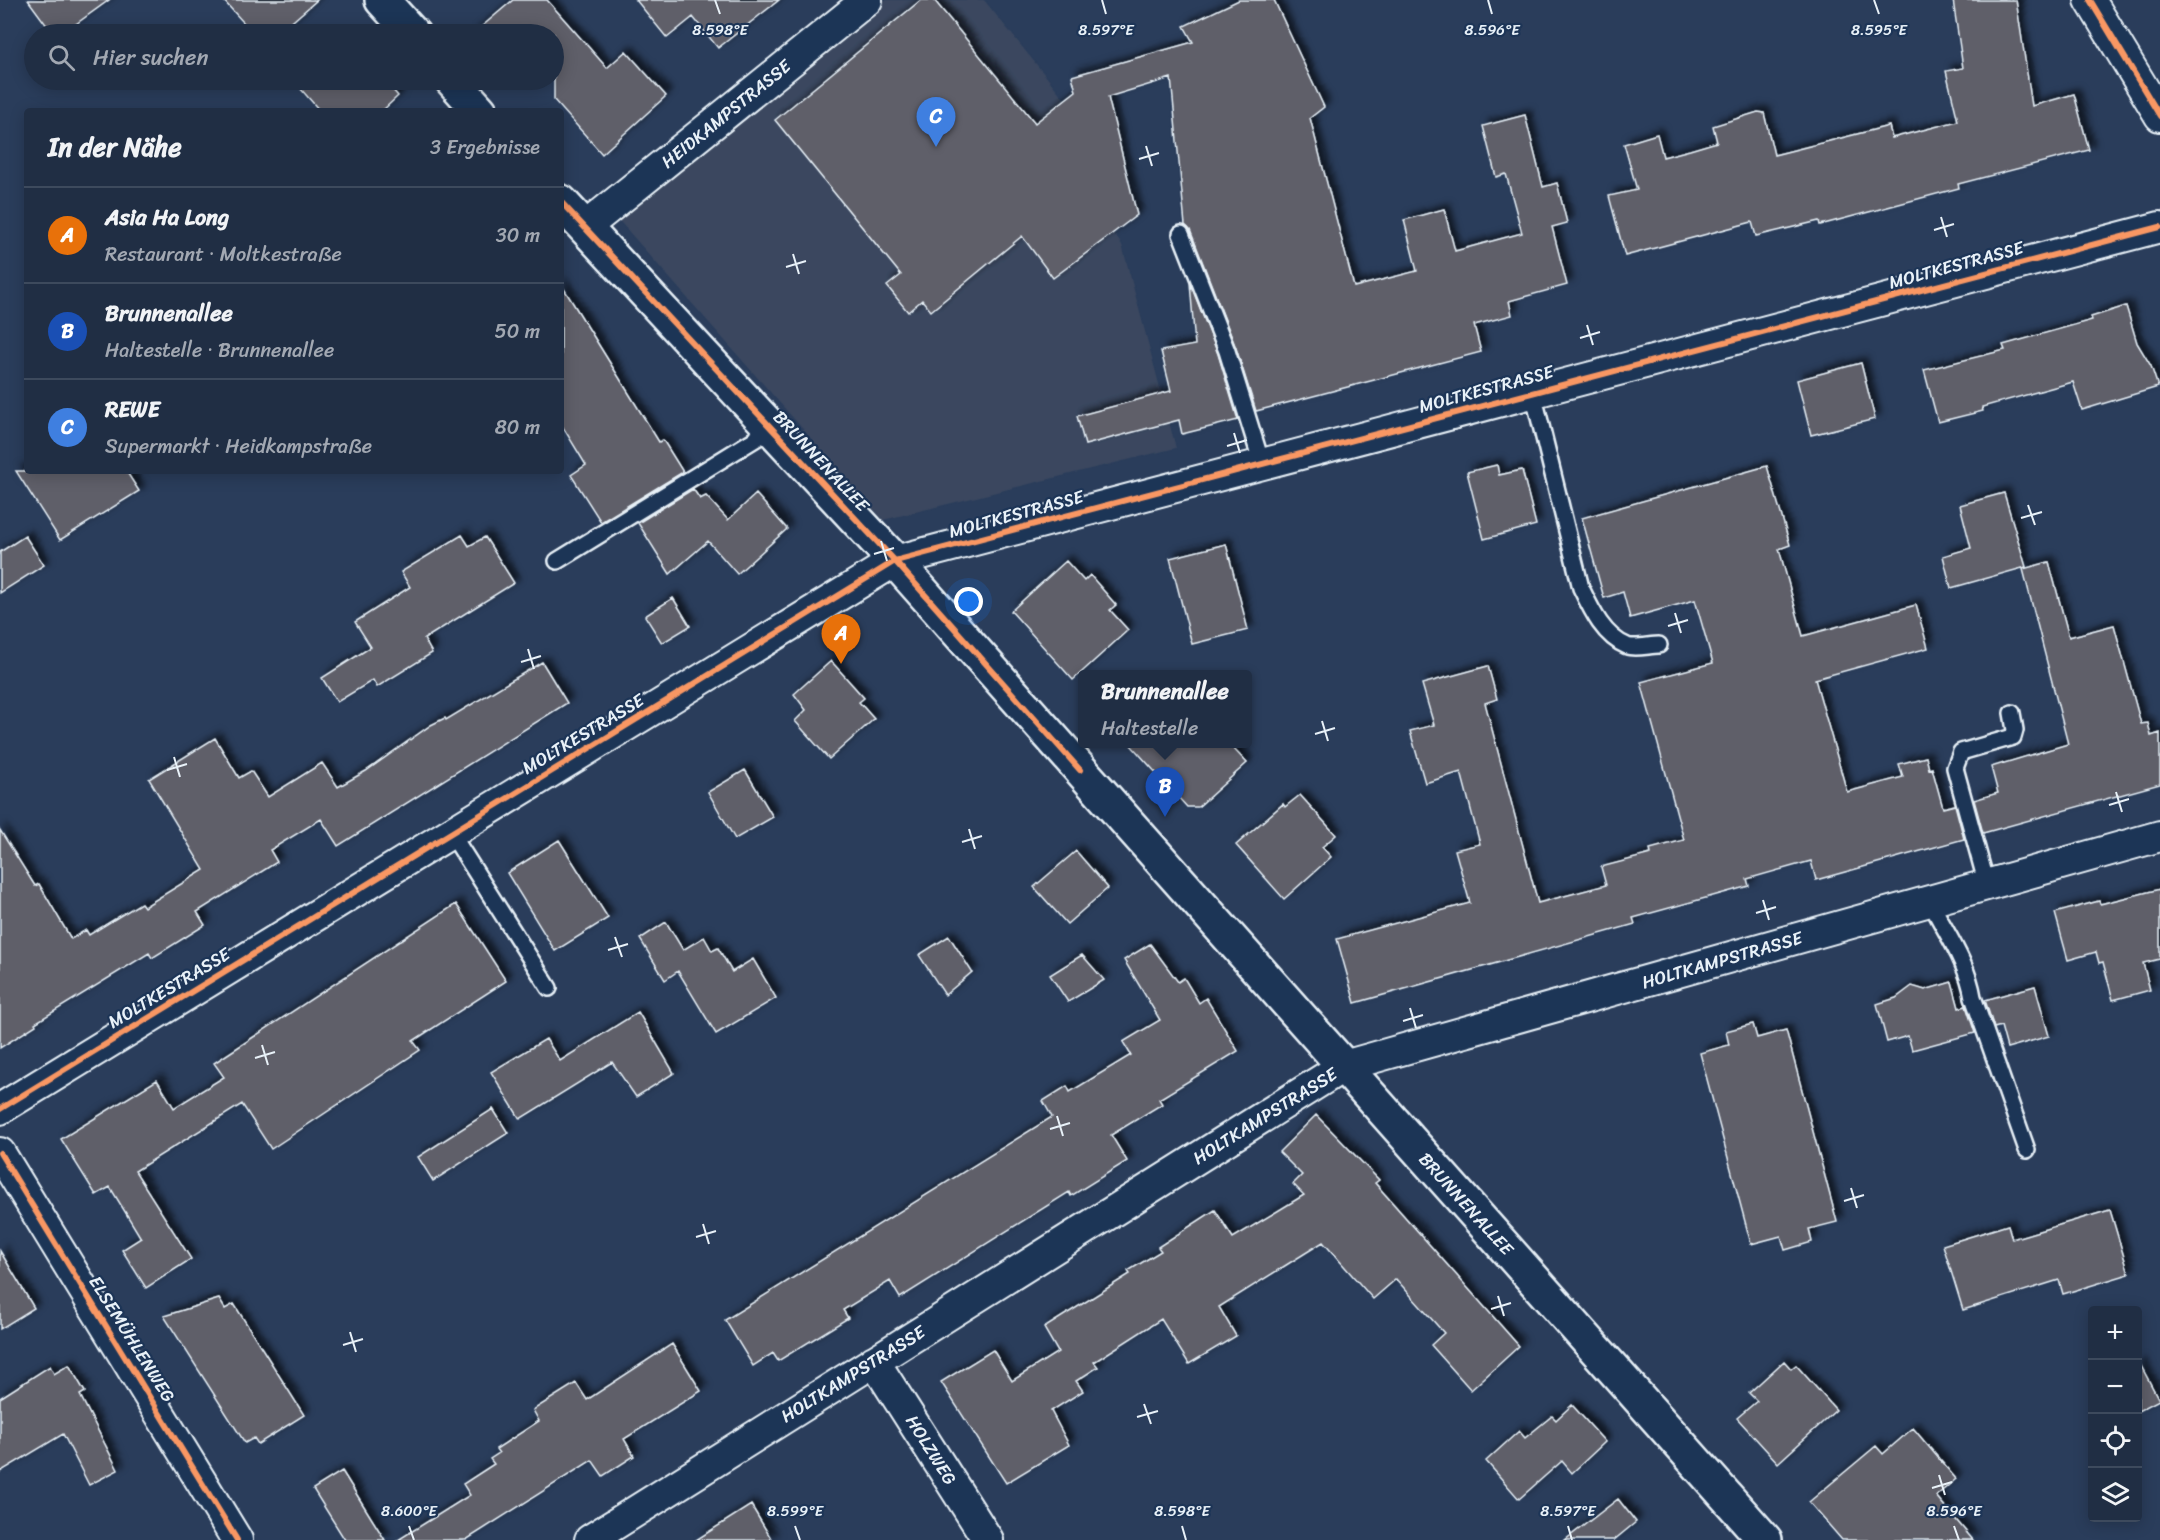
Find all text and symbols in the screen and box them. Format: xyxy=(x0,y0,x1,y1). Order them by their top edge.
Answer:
text: 8.598°E xyxy=(692,17,750,43)
text: 8.597°E xyxy=(1078,17,1135,43)
text: 8.596°E xyxy=(1464,17,1521,43)
text: 8.595°E xyxy=(1851,17,1909,43)
search box xyxy=(24,24,564,90)
text: Hier suchen xyxy=(93,38,208,77)
icon: search xyxy=(45,41,78,74)
street label: HEIDKAMPSTRASSE xyxy=(654,51,799,177)
pin: C xyxy=(916,98,956,147)
text: In der Nähe xyxy=(48,124,182,170)
text: 3 Ergebnisse xyxy=(430,130,540,165)
text: Asia Ha Long xyxy=(105,198,229,237)
text: A xyxy=(61,218,74,253)
text: 30 m xyxy=(496,218,540,253)
street label: MOLTKESTRASSE xyxy=(1885,231,2028,298)
text: Restaurant · Moltkestraße xyxy=(105,237,342,272)
text: Brunnenallee xyxy=(105,294,233,333)
text: B xyxy=(61,314,74,349)
text: 50 m xyxy=(495,314,540,349)
text: Haltestelle · Brunnenallee xyxy=(105,333,334,368)
street label: MOLTKESTRASSE xyxy=(1415,355,1558,422)
text: REWE xyxy=(105,390,160,429)
street label: BRUNNENALLEE xyxy=(765,402,878,520)
text: C xyxy=(61,410,74,445)
text: 80 m xyxy=(495,410,540,445)
text: Supermarkt · Heidkampstraße xyxy=(105,429,372,464)
street label: MOLTKESTRASSE xyxy=(945,480,1088,547)
your location xyxy=(954,587,983,616)
pin: A xyxy=(822,614,860,664)
popup xyxy=(1078,670,1252,748)
text: Brunnenallee xyxy=(1101,672,1229,711)
street label: MOLTKESTRASSE xyxy=(515,684,651,783)
text: Haltestelle xyxy=(1101,711,1198,746)
pin: B xyxy=(1146,768,1184,817)
street label: HOLTKAMPSTRASSE xyxy=(1638,921,1807,998)
street label: MOLTKESTRASSE xyxy=(101,938,237,1037)
street label: HOLTKAMPSTRASSE xyxy=(1186,1058,1345,1174)
street label: BRUNNENALLEE xyxy=(1411,1145,1522,1264)
street label: ELSEMÜHLENWEG xyxy=(80,1269,184,1409)
map controls xyxy=(2088,1306,2142,1522)
button: + xyxy=(2088,1306,2142,1360)
street label: HOLTKAMPSTRASSE xyxy=(774,1316,933,1432)
button: − xyxy=(2088,1360,2142,1414)
street label: HOLZWEG xyxy=(897,1408,965,1492)
button: locate xyxy=(2088,1414,2142,1468)
button: layers xyxy=(2088,1468,2142,1522)
text: 8.600°E xyxy=(381,1498,439,1524)
text: 8.599°E xyxy=(767,1498,825,1524)
text: 8.598°E xyxy=(1154,1498,1212,1524)
text: 8.597°E xyxy=(1540,1498,1597,1524)
text: 8.596°E xyxy=(1926,1498,1983,1524)

